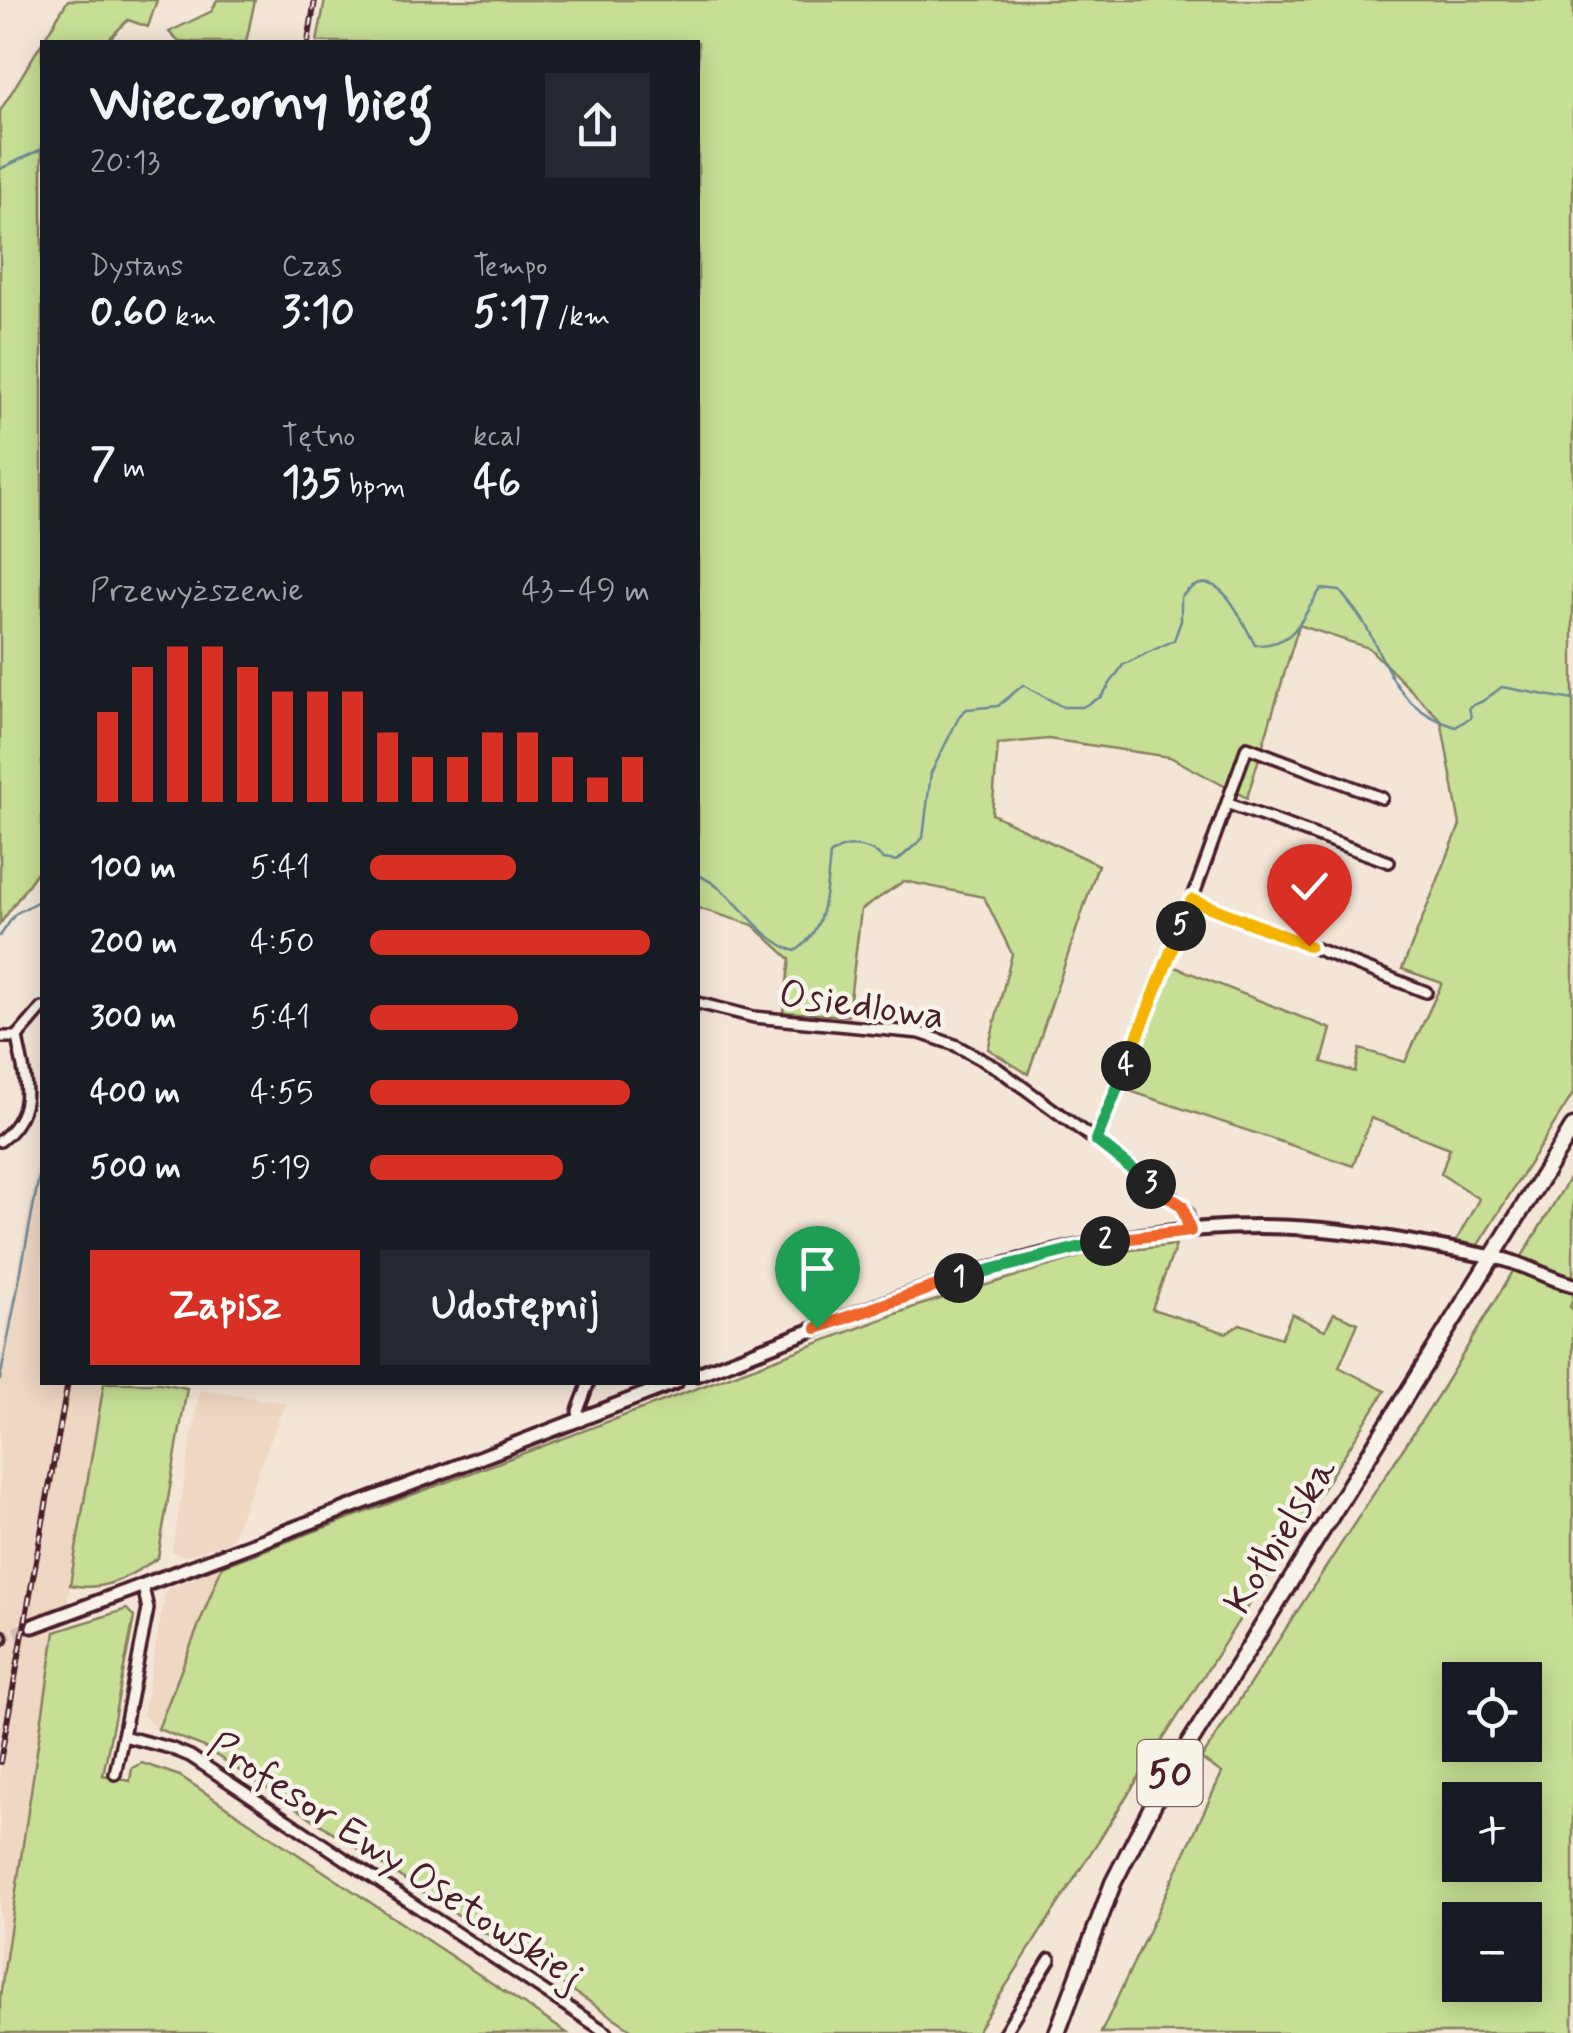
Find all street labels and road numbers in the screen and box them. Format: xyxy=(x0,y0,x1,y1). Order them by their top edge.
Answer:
street label: Osiedlowa xyxy=(776,969,948,1043)
street label: Kołbielska xyxy=(1213,1448,1351,1625)
street label: Profesor Ewy Osetowskiej xyxy=(197,1720,594,2003)
road number: 50 xyxy=(1138,1740,1202,1806)

